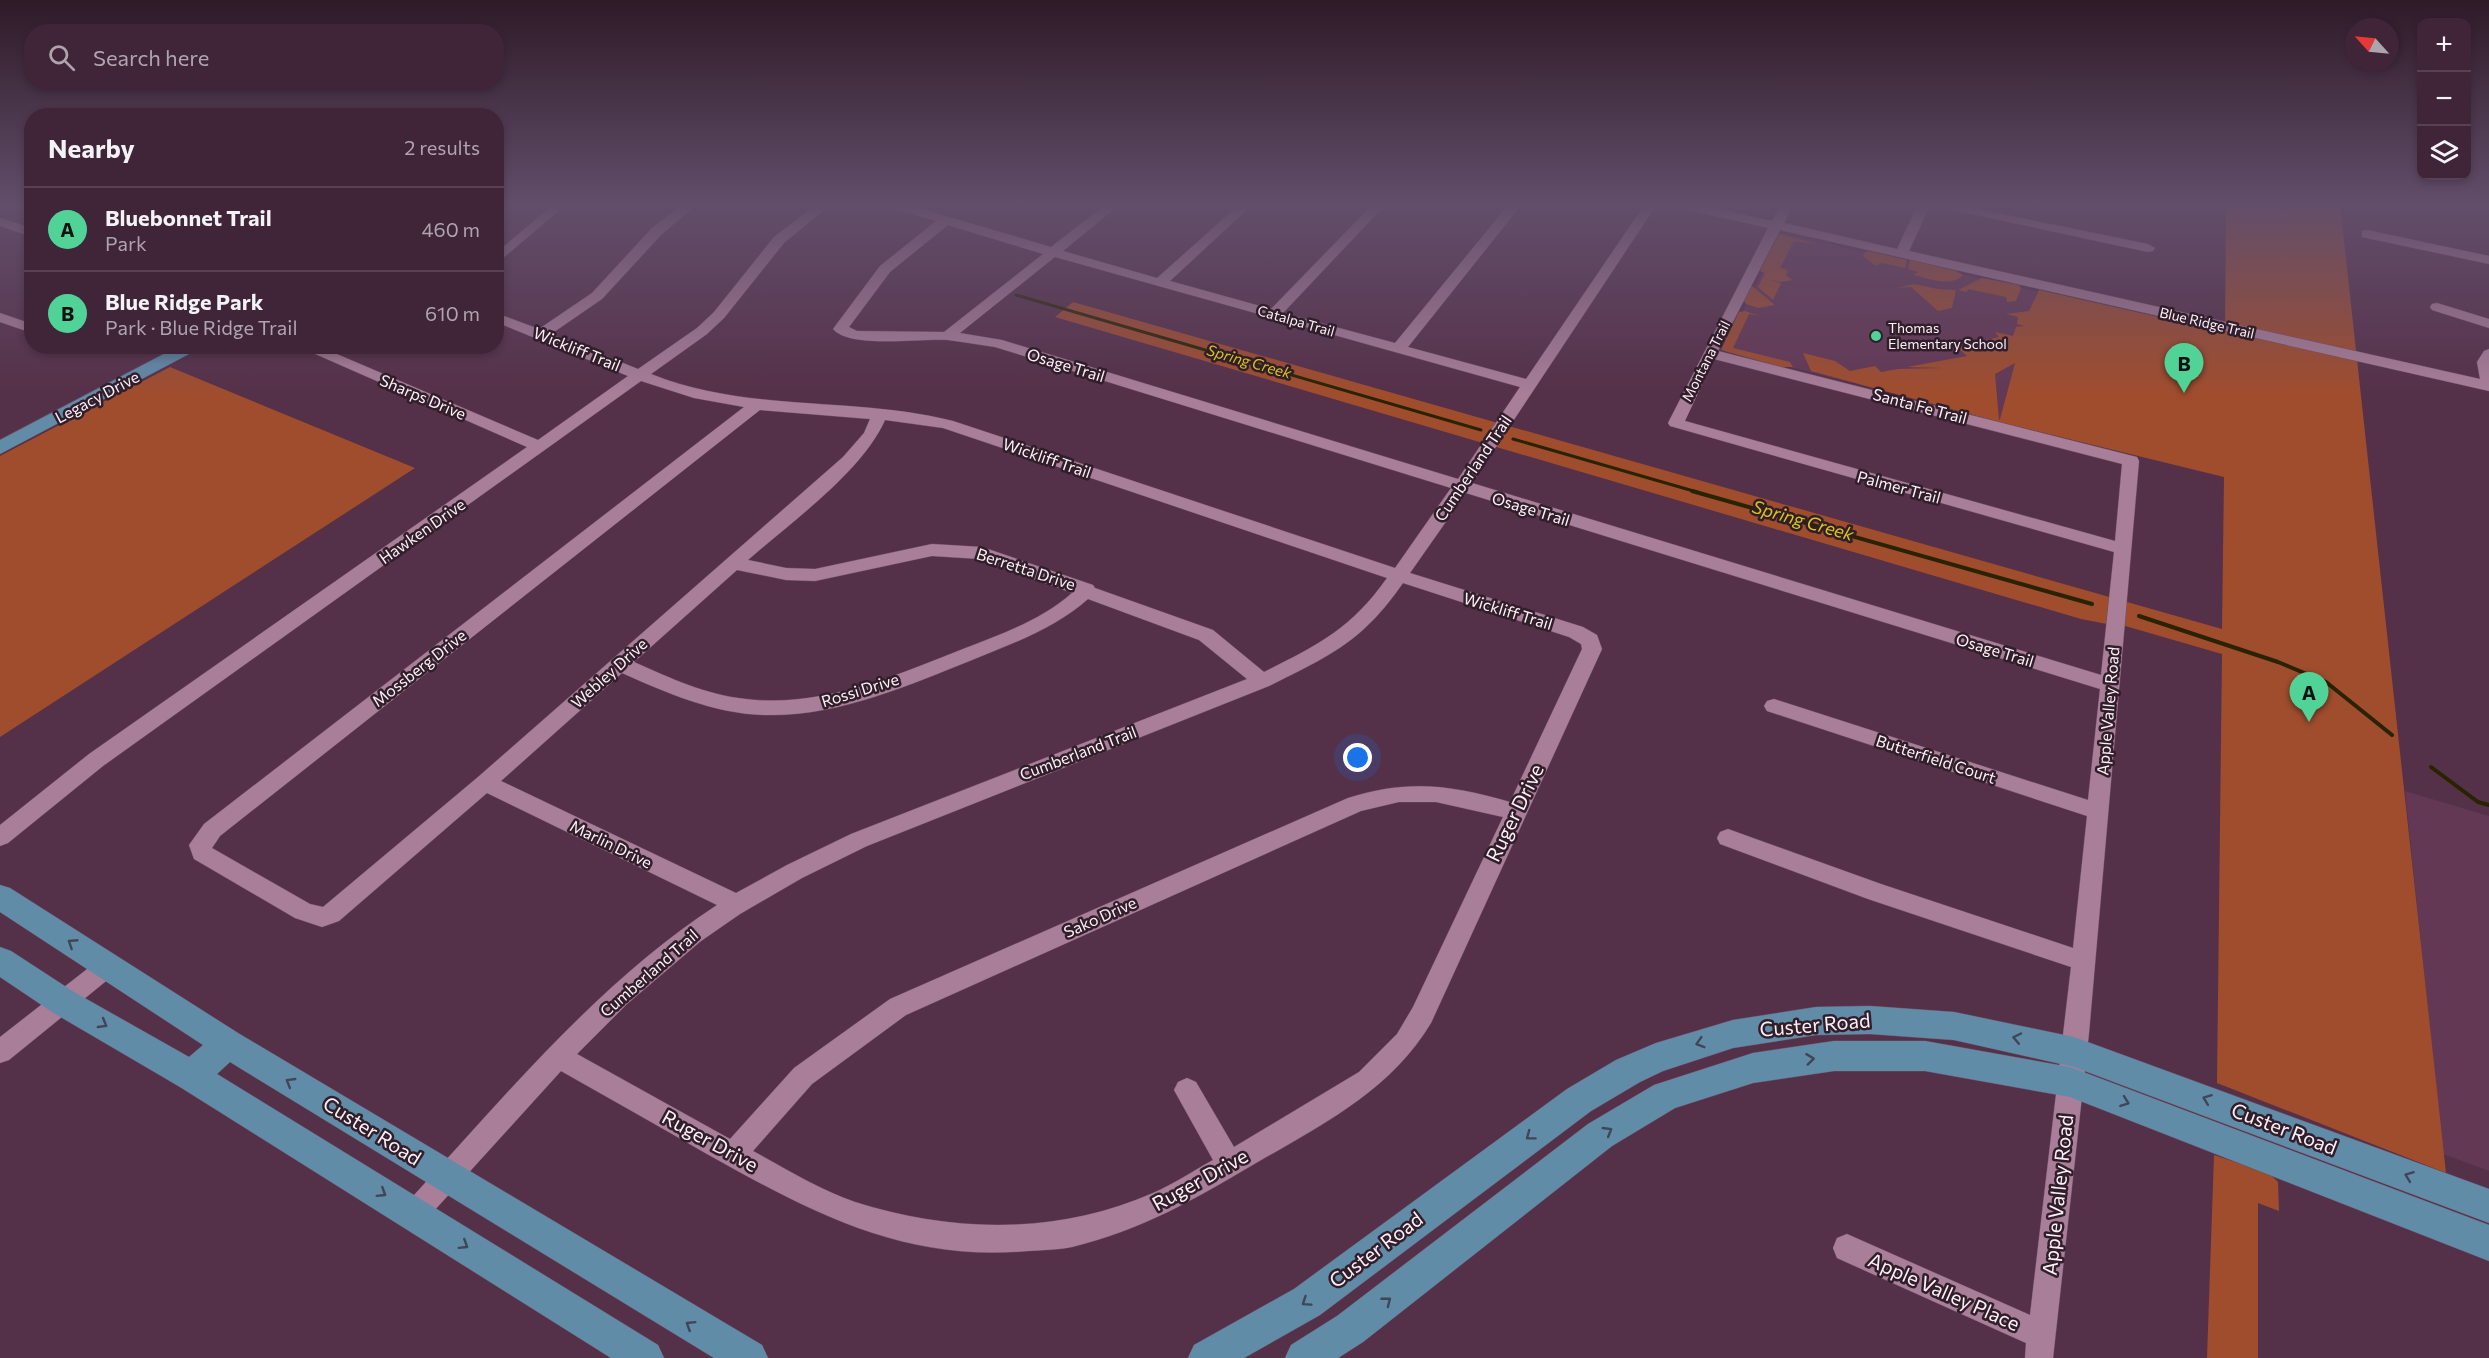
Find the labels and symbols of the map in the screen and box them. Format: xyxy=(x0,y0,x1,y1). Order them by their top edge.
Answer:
north arrow xyxy=(2345,18,2399,72)
street label: Catalpa Trail xyxy=(1256,301,1337,340)
street label: Blue Ridge Trail xyxy=(2158,303,2256,342)
street label: Montana Trail xyxy=(1678,317,1733,404)
place label: Thomas Elementary School xyxy=(1888,319,2007,352)
street label: Wickliff Trail xyxy=(531,322,624,375)
marker: Thomas Elementary School xyxy=(1869,329,1883,343)
water label: Spring Creek xyxy=(1205,340,1294,382)
street label: Osage Trail xyxy=(1025,344,1107,385)
pin: B xyxy=(2164,344,2204,393)
street label: Legacy Drive xyxy=(51,366,142,427)
street label: Sharps Drive xyxy=(377,370,469,423)
street label: Santa Fe Trail xyxy=(1871,384,1969,427)
street label: Cumberland Trail xyxy=(1430,411,1515,524)
street label: Wickliff Trail xyxy=(1000,434,1094,482)
street label: Palmer Trail xyxy=(1855,466,1943,507)
street label: Osage Trail xyxy=(1490,488,1572,529)
street label: Hawken Drive xyxy=(375,494,468,567)
water label: Spring Creek xyxy=(1750,495,1858,545)
street label: Berretta Drive xyxy=(974,544,1078,593)
street label: Wickliff Trail xyxy=(1461,588,1555,633)
street label: Mossberg Drive xyxy=(368,625,469,710)
street label: Osage Trail xyxy=(1954,629,2036,670)
street label: Webley Drive xyxy=(567,634,650,712)
street label: Apple Valley Road xyxy=(2092,646,2123,776)
street label: Rossi Drive xyxy=(819,669,901,710)
pin: A xyxy=(2290,672,2328,722)
street label: Cumberland Trail xyxy=(1017,721,1139,784)
street label: Butterfield Court xyxy=(1874,730,1999,787)
your location xyxy=(1343,743,1372,772)
street label: Ruger Drive xyxy=(1480,760,1548,865)
street label: Marlin Drive xyxy=(567,816,655,872)
street label: Sako Drive xyxy=(1061,892,1139,941)
street label: Cumberland Trail xyxy=(596,925,702,1020)
one-way arrow xyxy=(68,940,79,951)
street label: Custer Road xyxy=(1759,1007,1871,1041)
one-way arrow xyxy=(97,1017,107,1029)
one-way arrow xyxy=(2013,1032,2023,1045)
one-way arrow xyxy=(1695,1036,1706,1048)
one-way arrow xyxy=(1806,1053,1815,1066)
one-way arrow xyxy=(286,1077,296,1089)
street label: Custer Road xyxy=(319,1091,426,1170)
one-way arrow xyxy=(2202,1094,2213,1107)
one-way arrow xyxy=(2120,1095,2130,1108)
street label: Custer Road xyxy=(2228,1097,2340,1159)
street label: Ruger Drive xyxy=(658,1104,763,1176)
street label: Apple Valley Road xyxy=(2037,1113,2077,1276)
one-way arrow xyxy=(1602,1127,1612,1138)
one-way arrow xyxy=(1526,1128,1537,1139)
street label: Ruger Drive xyxy=(1147,1143,1252,1215)
one-way arrow xyxy=(2404,1171,2414,1184)
one-way arrow xyxy=(375,1186,386,1197)
street label: Custer Road xyxy=(1324,1206,1427,1292)
one-way arrow xyxy=(458,1237,468,1249)
street label: Apple Valley Place xyxy=(1865,1247,2024,1335)
one-way arrow xyxy=(1302,1295,1313,1306)
one-way arrow xyxy=(1380,1297,1391,1308)
one-way arrow xyxy=(686,1320,696,1332)

